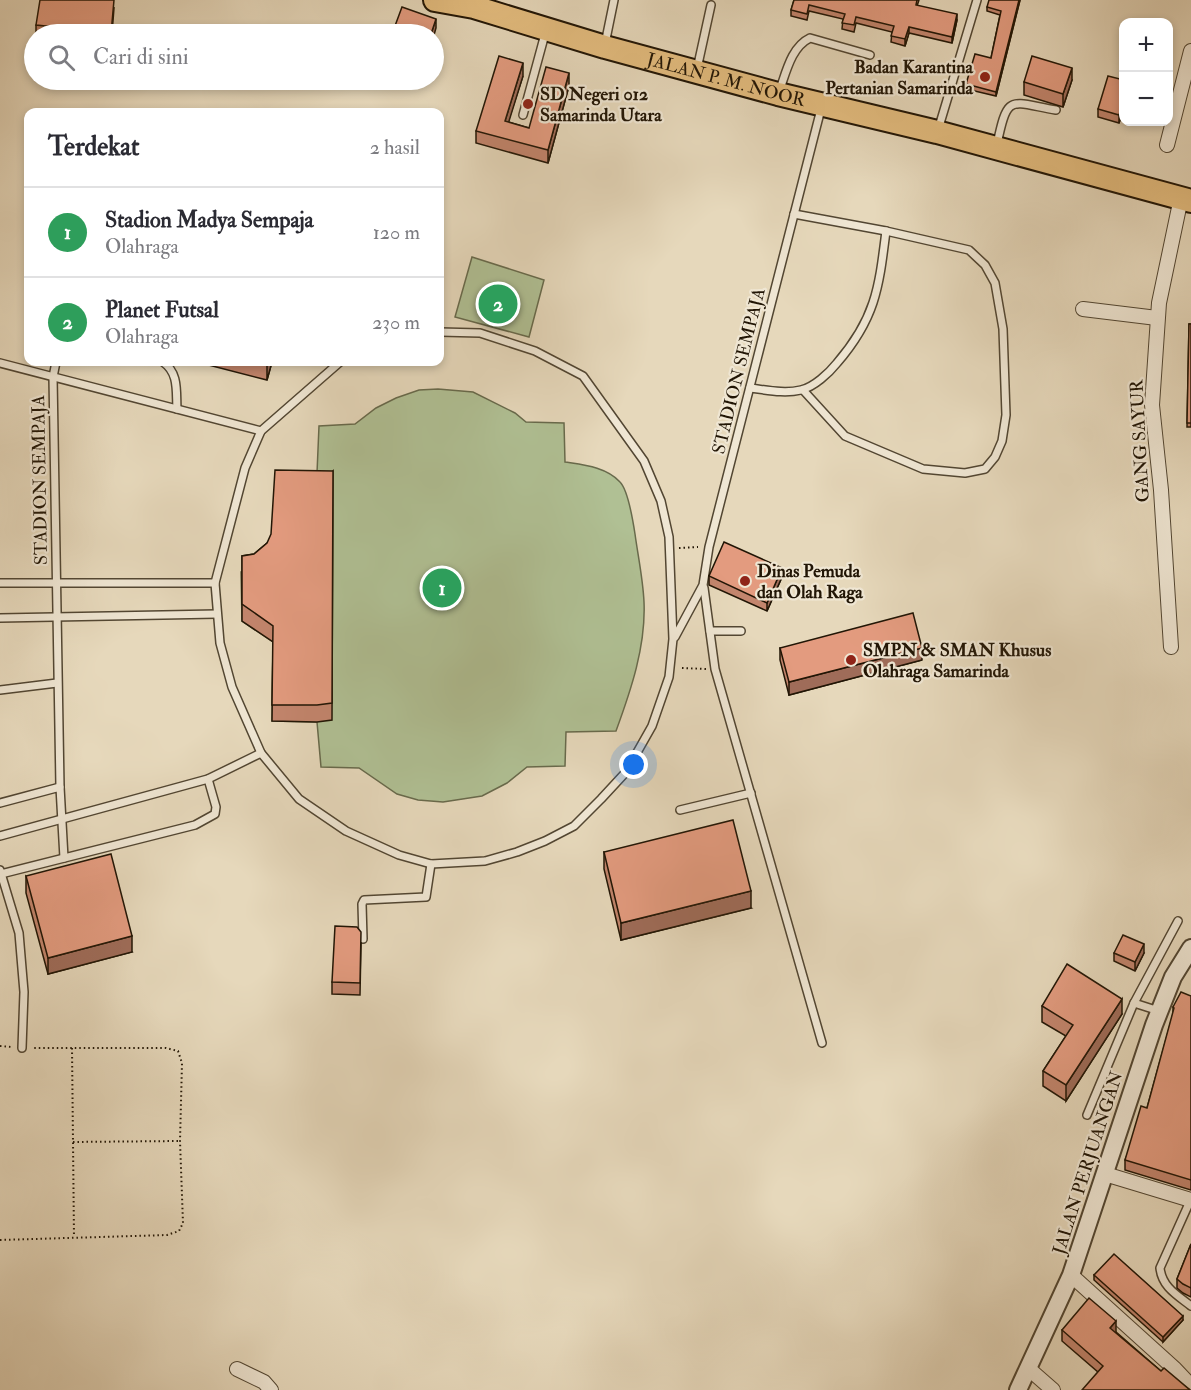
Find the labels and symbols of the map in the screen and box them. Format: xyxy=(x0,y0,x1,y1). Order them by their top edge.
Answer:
street label: JALAN P. M. NOOR xyxy=(643,47,809,112)
place label: Badan Karantina Pertanian Samarinda xyxy=(825,56,974,100)
marker: Badan Karantina Pertanian Samarinda xyxy=(978,70,992,84)
place label: SD Negeri 012 Samarinda Utara xyxy=(540,83,662,127)
marker: SD Negeri 012 Samarinda Utara xyxy=(521,97,535,111)
pin: 2 xyxy=(478,282,518,326)
street label: STADION SEMPAJA xyxy=(707,285,771,456)
street label: GANG SAYUR xyxy=(1125,378,1155,503)
street label: STADION SEMPAJA xyxy=(27,394,53,565)
place label: Dinas Pemuda dan Olah Raga xyxy=(757,560,863,604)
pin: 1 xyxy=(422,566,462,610)
marker: Dinas Pemuda dan Olah Raga xyxy=(738,574,752,588)
place label: SMPN & SMAN Khusus Olahraga Samarinda xyxy=(863,639,1051,683)
marker: SMPN & SMAN Khusus Olahraga Samarinda xyxy=(844,653,858,667)
your location xyxy=(619,750,648,779)
street label: JALAN PERJUANGAN xyxy=(1047,1068,1129,1259)

